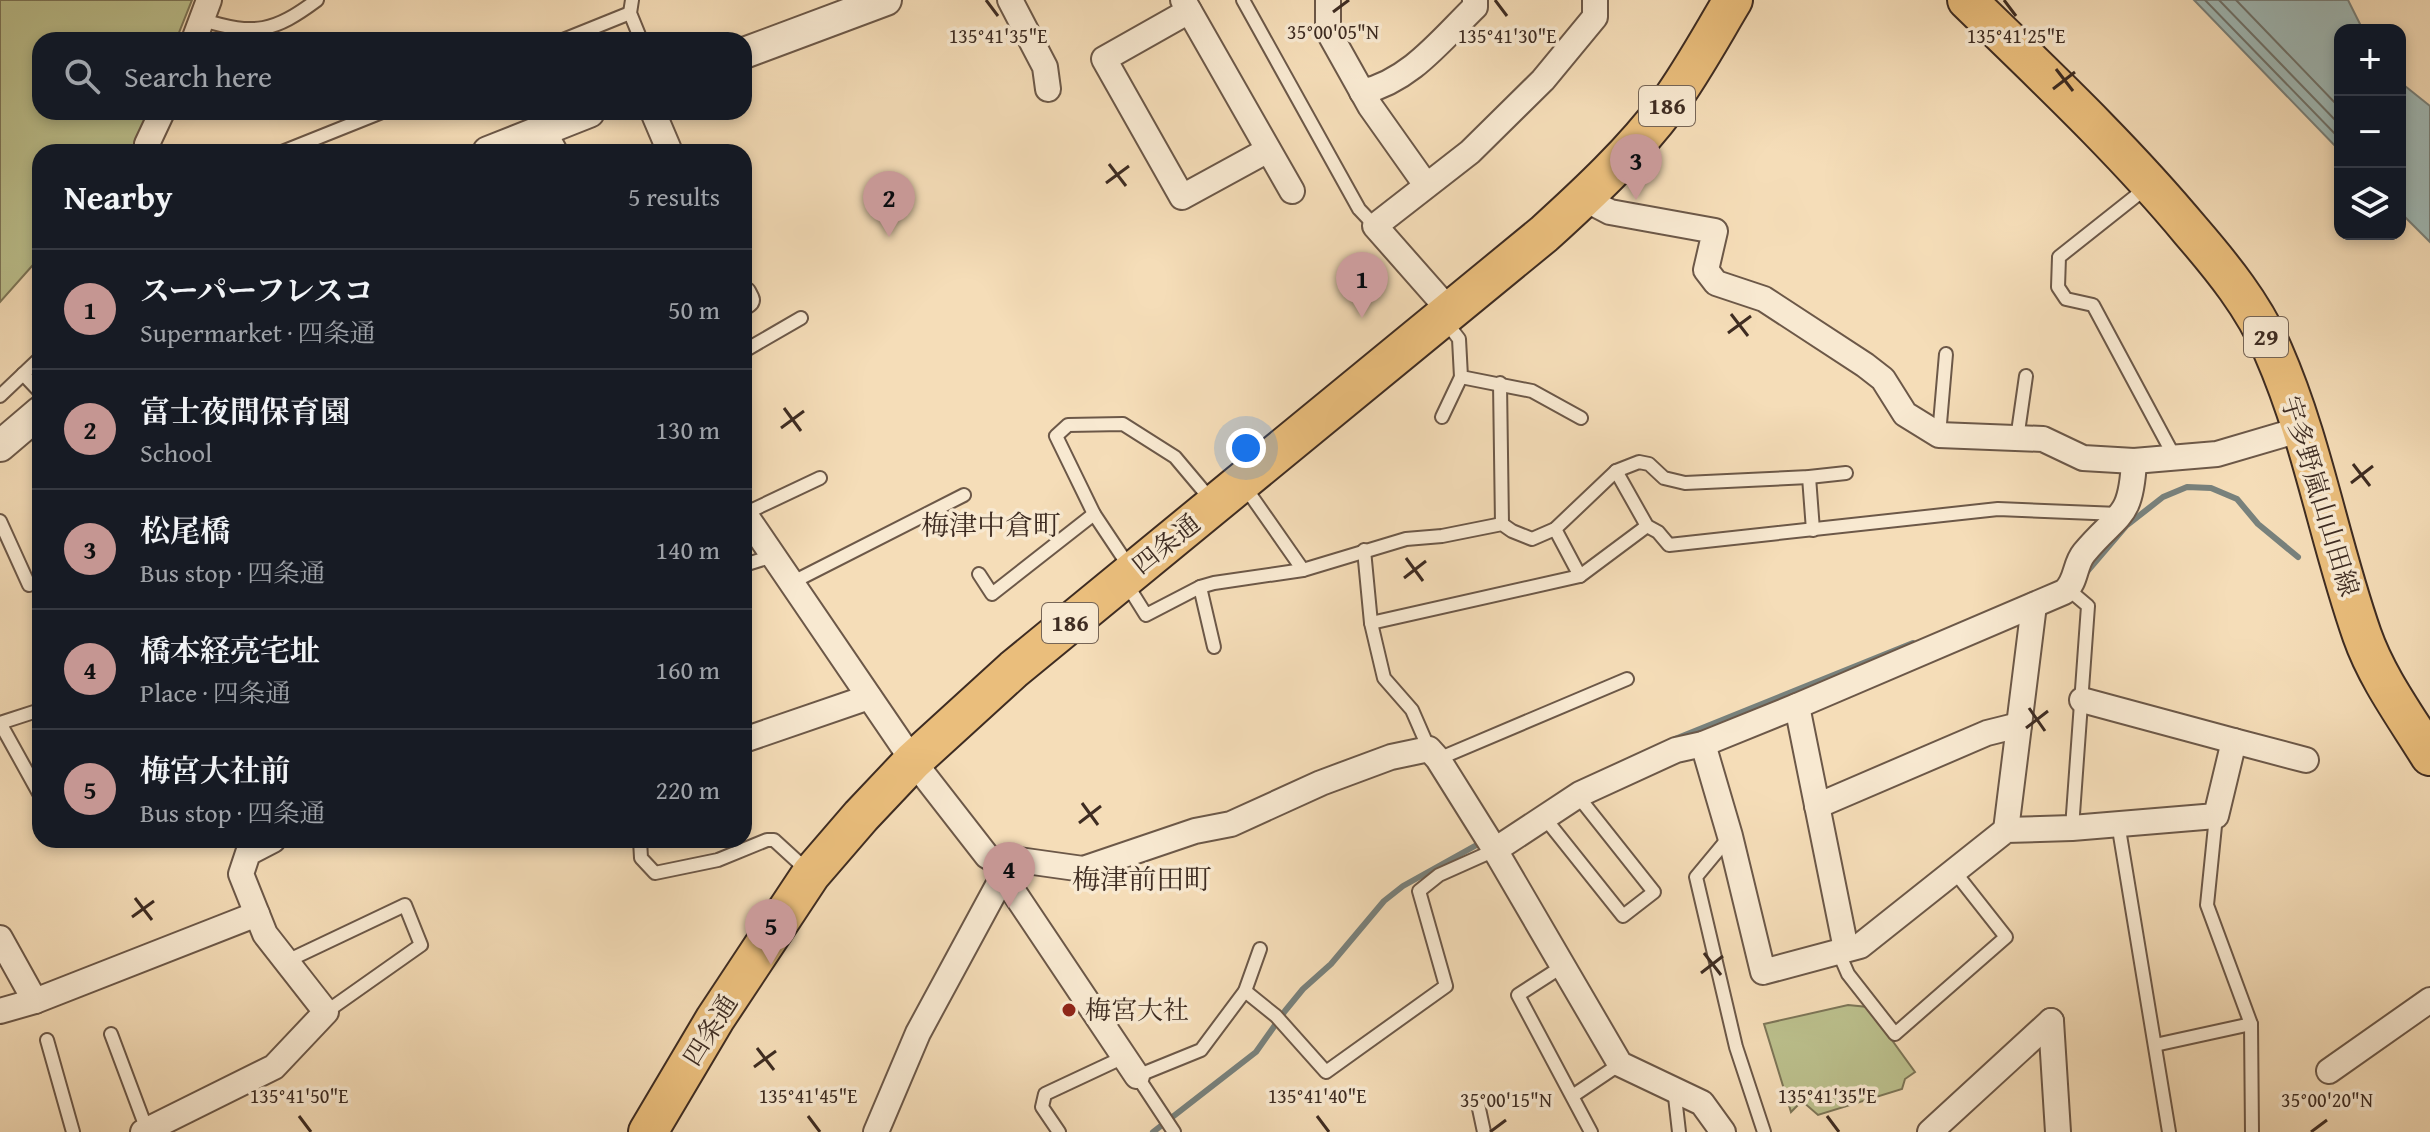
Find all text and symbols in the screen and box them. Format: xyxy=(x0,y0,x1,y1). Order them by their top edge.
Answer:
text: 35°00'05"N xyxy=(1287,17,1379,46)
text: 135°41'35"E xyxy=(949,21,1047,50)
text: 135°41'30"E xyxy=(1458,21,1556,50)
text: 135°41'25"E xyxy=(1967,21,2065,50)
map controls xyxy=(2334,24,2406,240)
button: + xyxy=(2334,24,2406,96)
search box xyxy=(32,32,752,120)
icon: search xyxy=(60,54,104,98)
text: Search here xyxy=(124,54,272,98)
road number: 186 xyxy=(1639,86,1695,126)
button: − xyxy=(2334,96,2406,168)
pin: 3 xyxy=(1610,134,1662,200)
button: layers xyxy=(2334,168,2406,240)
pin: 2 xyxy=(863,171,915,237)
text: Nearby xyxy=(64,172,173,221)
text: 5 results xyxy=(628,177,720,216)
pin: 1 xyxy=(1336,252,1388,318)
text: スーパーフレスコ xyxy=(140,268,373,312)
text: 1 xyxy=(83,290,97,329)
text: 50 m xyxy=(668,290,720,329)
text: Supermarket · 四条通 xyxy=(140,313,376,352)
road number: 29 xyxy=(2244,317,2288,357)
text: 富士夜間保育園 xyxy=(140,389,350,433)
street label: 宇多野嵐山山田線 xyxy=(2271,391,2370,601)
text: 2 xyxy=(83,410,97,449)
text: 130 m xyxy=(655,410,720,449)
your location xyxy=(1226,428,1266,468)
text: School xyxy=(140,433,212,472)
district label: 梅津中倉町 xyxy=(921,504,1061,545)
street label: 四条通 xyxy=(1123,504,1208,583)
text: 松尾橋 xyxy=(140,508,230,552)
text: 3 xyxy=(83,530,97,569)
text: 140 m xyxy=(655,530,720,569)
text: Bus stop · 四条通 xyxy=(140,553,325,592)
road number: 186 xyxy=(1042,603,1098,643)
text: 橋本経亮宅址 xyxy=(140,628,320,672)
text: 4 xyxy=(83,650,97,689)
text: 160 m xyxy=(655,650,720,689)
text: Place · 四条通 xyxy=(140,673,291,712)
text: 梅宮大社前 xyxy=(140,748,290,792)
text: 5 xyxy=(83,770,97,809)
text: 220 m xyxy=(655,770,720,809)
text: Bus stop · 四条通 xyxy=(140,793,325,832)
pin: 4 xyxy=(983,842,1035,908)
district label: 梅津前田町 xyxy=(1072,858,1212,899)
pin: 5 xyxy=(745,899,797,965)
street label: 四条通 xyxy=(672,986,747,1073)
place label: 梅宮大社 xyxy=(1085,990,1189,1029)
marker: 梅宮大社 xyxy=(1060,1001,1078,1019)
text: 135°41'50"E xyxy=(250,1081,348,1110)
text: 135°41'45"E xyxy=(759,1081,857,1110)
text: 135°41'40"E xyxy=(1268,1081,1366,1110)
text: 135°41'35"E xyxy=(1778,1081,1876,1110)
text: 35°00'15"N xyxy=(1460,1085,1552,1114)
text: 35°00'20"N xyxy=(2281,1085,2373,1114)

